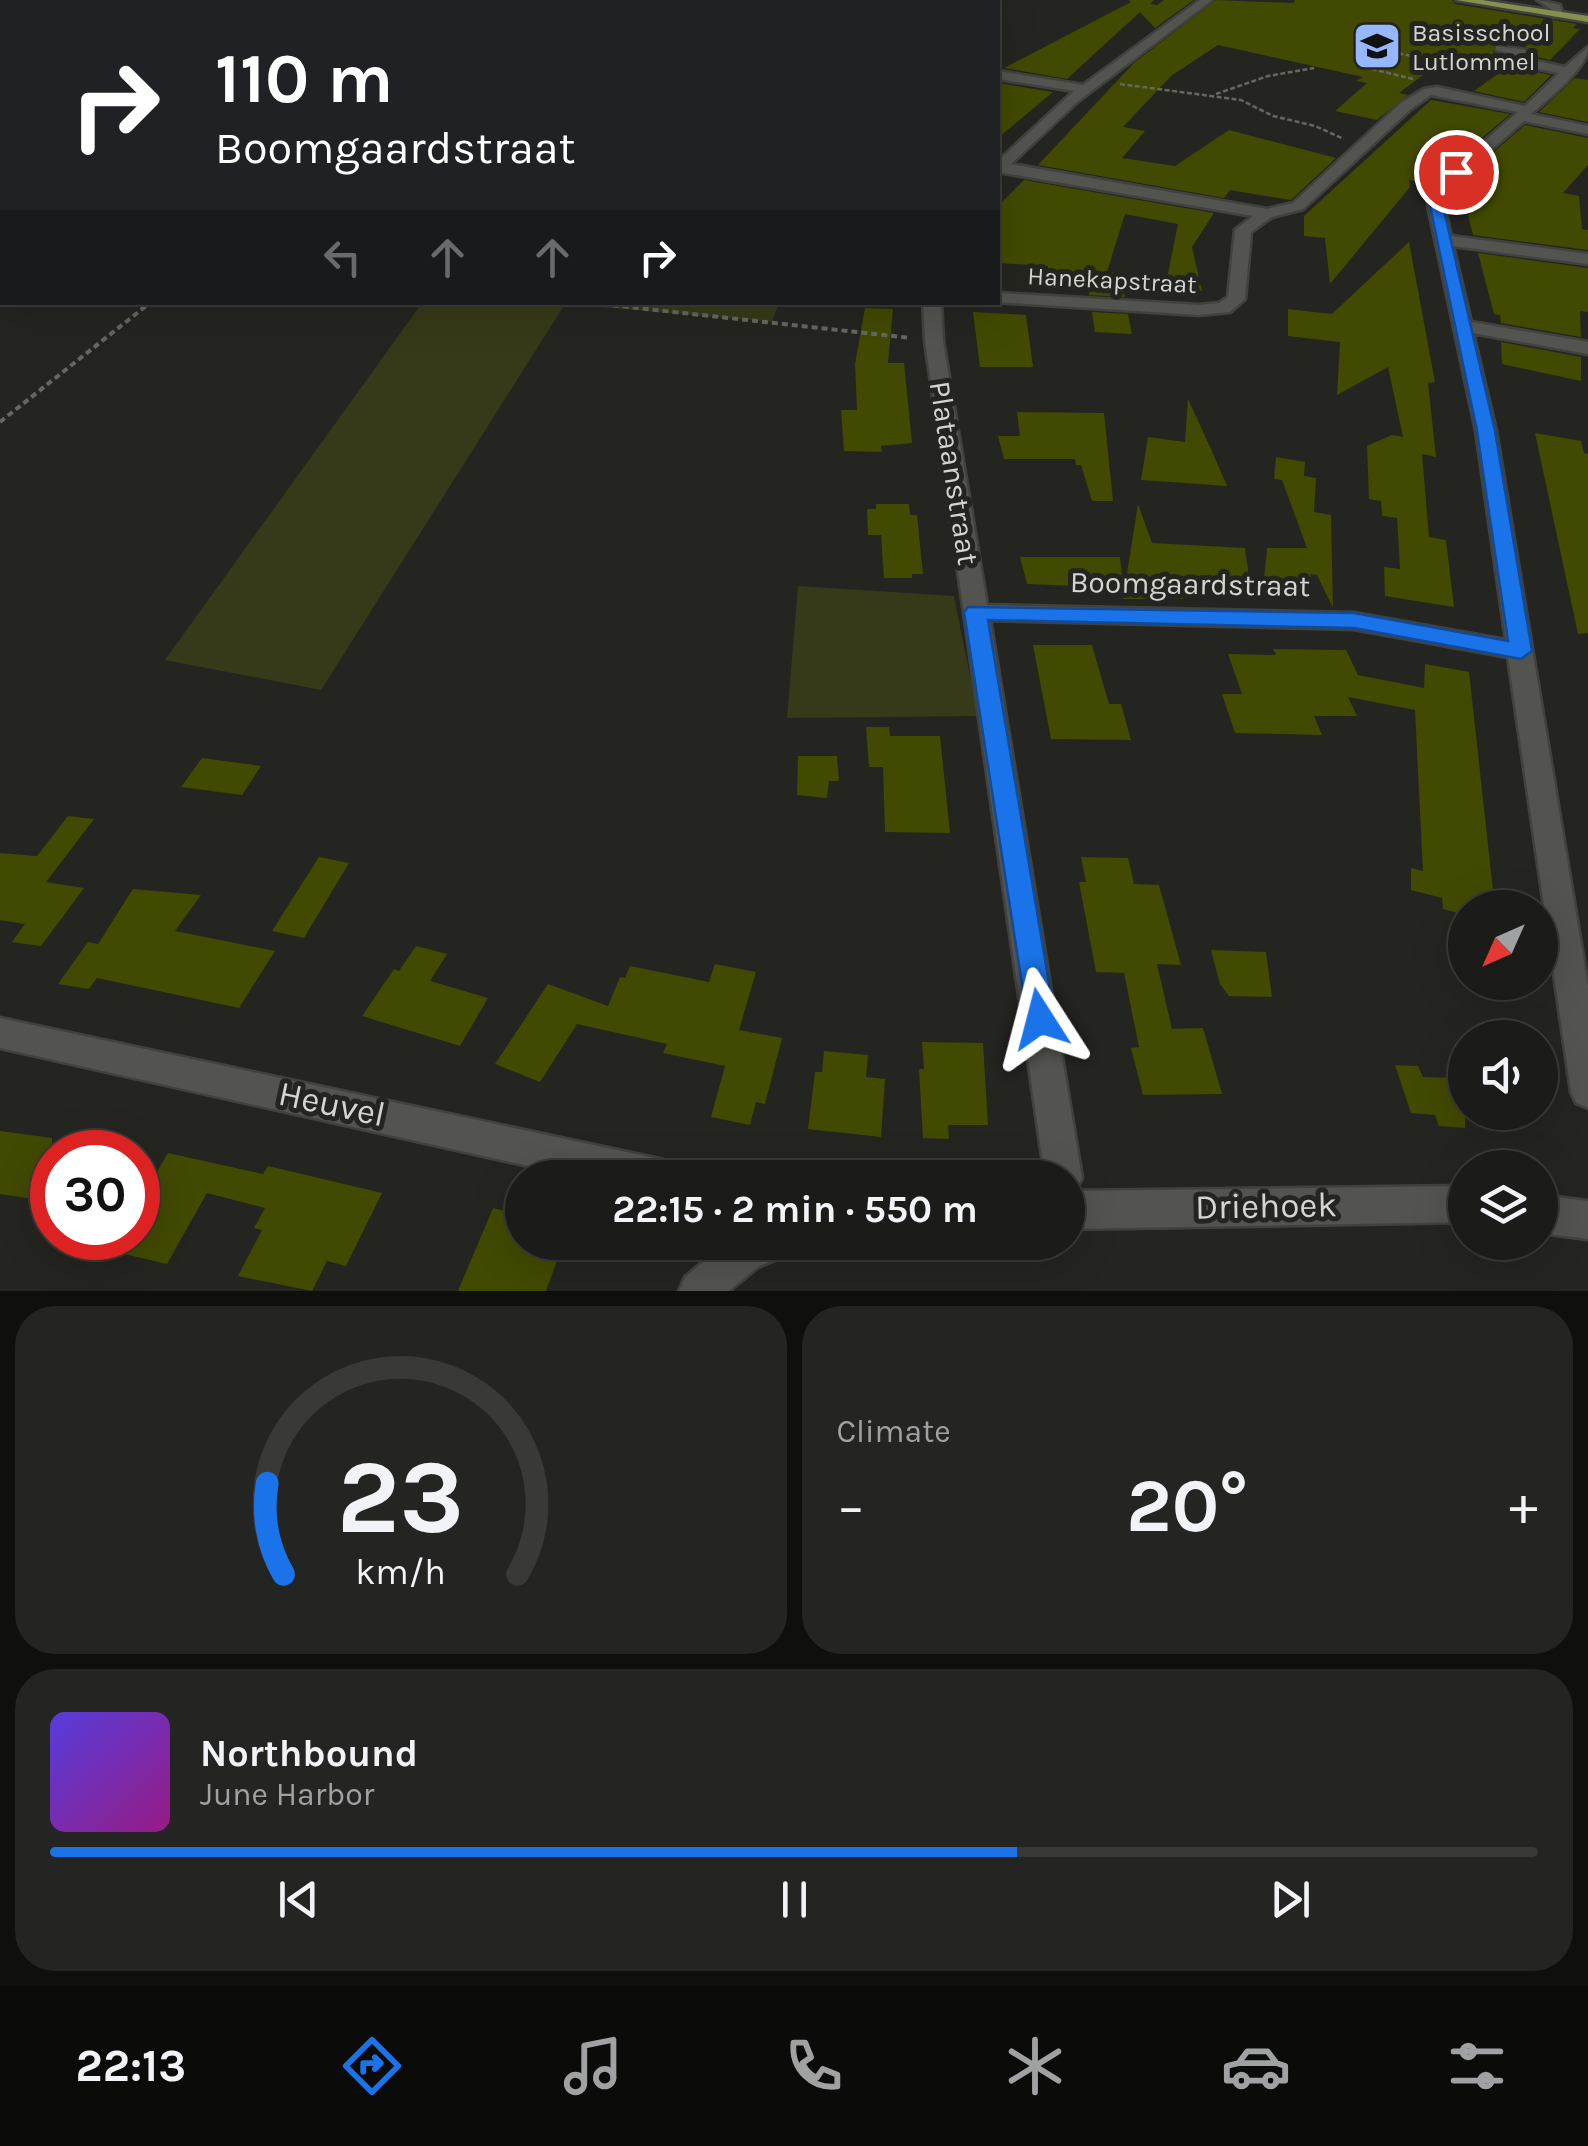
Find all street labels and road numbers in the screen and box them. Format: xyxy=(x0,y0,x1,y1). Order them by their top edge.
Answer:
street label: Hanekapstraat xyxy=(1027,261,1197,299)
street label: Plataanstraat xyxy=(922,378,986,568)
street label: Boomgaardstraat xyxy=(1070,564,1310,604)
street label: Heuvel xyxy=(275,1073,389,1135)
street label: Driehoek xyxy=(1195,1184,1337,1228)

